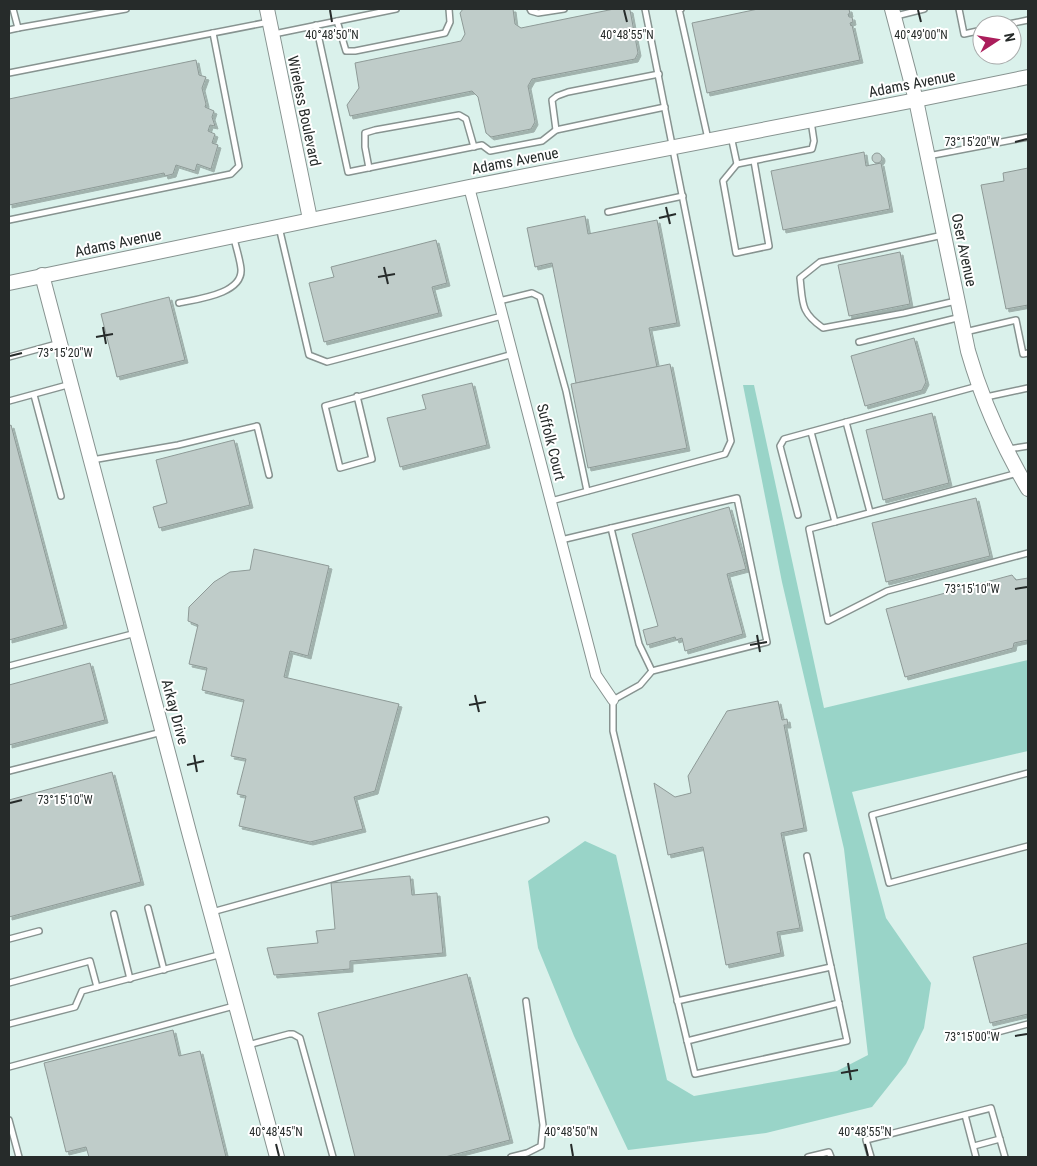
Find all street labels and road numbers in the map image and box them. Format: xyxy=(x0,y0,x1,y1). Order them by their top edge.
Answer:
street label: Wireless Boulevard xyxy=(283,54,325,168)
street label: Adams Avenue xyxy=(867,67,957,101)
street label: Adams Avenue xyxy=(470,144,560,178)
street label: Oser Avenue xyxy=(947,212,981,288)
street label: Adams Avenue xyxy=(73,225,163,261)
street label: Suffolk Court xyxy=(533,402,569,482)
street label: Arkay Drive xyxy=(158,677,192,747)

